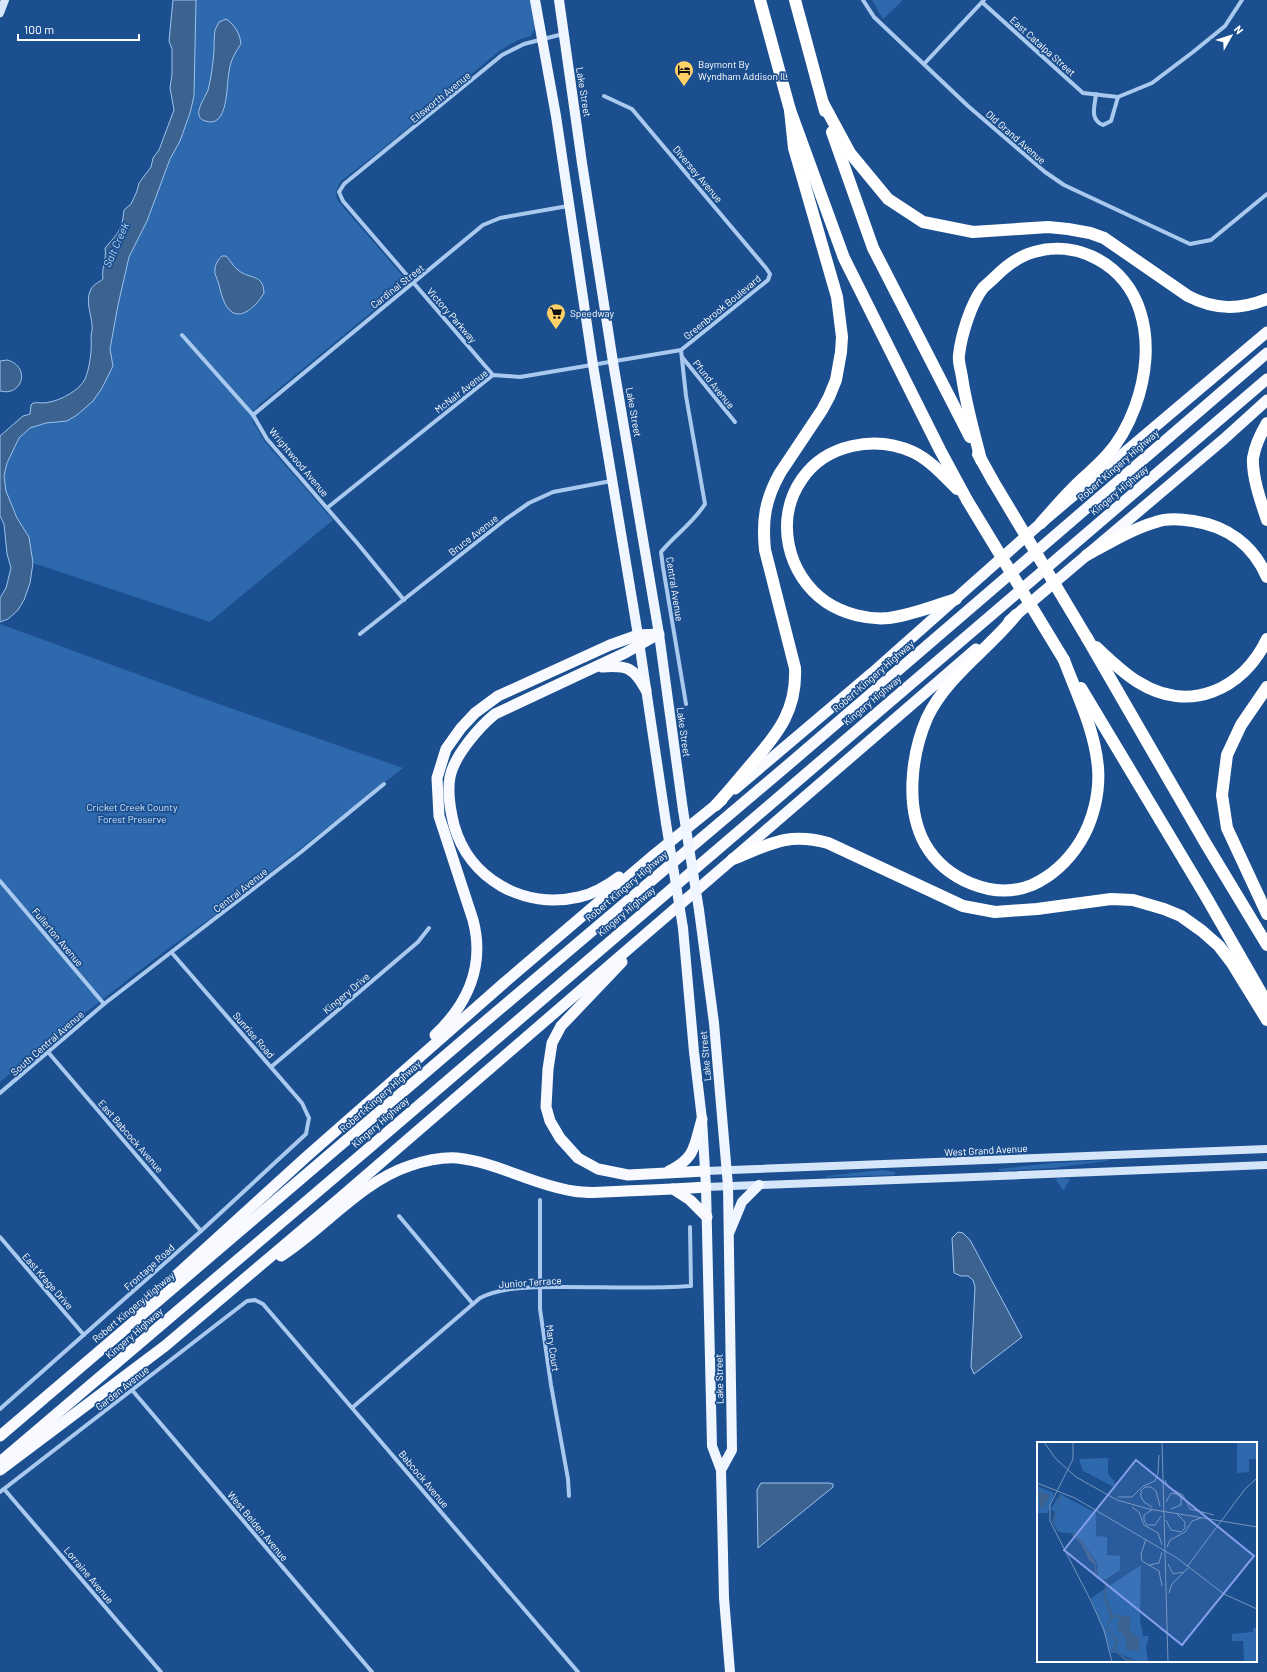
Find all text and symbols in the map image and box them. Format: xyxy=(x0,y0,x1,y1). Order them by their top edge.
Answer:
street label: East Catalpa Street xyxy=(1008,14,1078,79)
scale bar xyxy=(18,16,139,42)
north arrow xyxy=(1211,16,1251,56)
text: 100 m xyxy=(24,22,54,36)
text: N xyxy=(1232,22,1247,36)
place label: Baymont By Wyndham Addison IL xyxy=(698,58,788,82)
hotel icon: Baymont By Wyndham Addison IL xyxy=(673,59,695,87)
street label: Lake Street xyxy=(574,66,594,118)
street label: Ellsworth Avenue xyxy=(407,69,473,125)
street label: Old Grand Avenue xyxy=(984,108,1048,166)
street label: Diversey Avenue xyxy=(671,143,725,205)
water label: Salt Creek xyxy=(100,220,131,269)
street label: Cardinal Street xyxy=(368,261,427,311)
street label: Greenbrook Boulevard xyxy=(681,272,763,342)
street label: Victory Parkway xyxy=(425,285,480,345)
supermarket icon: Speedway xyxy=(545,302,567,330)
place label: Speedway xyxy=(570,307,615,319)
street label: Pfund Avenue xyxy=(691,357,737,411)
street label: McNair Avenue xyxy=(432,367,490,415)
street label: Lake Street xyxy=(624,386,644,438)
street label: Wrightwood Avenue xyxy=(267,425,331,499)
street label: Robert Kingery Highway xyxy=(1075,427,1161,503)
street label: Kingery Highway xyxy=(1088,462,1150,518)
street label: Bruce Avenue xyxy=(446,512,500,558)
street label: Central Avenue xyxy=(664,556,686,622)
street label: Robert Kingery Highway xyxy=(830,638,916,714)
street label: Kingery Highway xyxy=(841,672,903,728)
street label: Lake Street xyxy=(675,706,693,758)
park label: Cricket Creek County Forest Preserve xyxy=(86,801,178,825)
street label: Robert Kingery Highway xyxy=(583,848,669,924)
street label: Central Avenue xyxy=(211,865,269,915)
street label: Kingery Highway xyxy=(595,883,657,939)
street label: Fullerton Avenue xyxy=(30,905,86,969)
street label: Kingery Drive xyxy=(320,970,372,1016)
street label: South Central Avenue xyxy=(8,1008,86,1078)
street label: Sunrise Road xyxy=(231,1010,277,1060)
street label: Lake Street xyxy=(697,1030,713,1082)
street label: Robert Kingery Highway xyxy=(337,1058,423,1134)
street label: Kingery Highway xyxy=(349,1094,411,1150)
street label: East Babcock Avenue xyxy=(96,1097,166,1175)
street label: West Grand Avenue xyxy=(944,1142,1028,1158)
street label: Frontage Road xyxy=(121,1241,177,1293)
street label: East Krage Drive xyxy=(20,1250,76,1312)
street label: Robert Kingery Highway xyxy=(90,1269,176,1345)
street label: Junior Terrace xyxy=(498,1274,562,1290)
street label: Kingery Highway xyxy=(103,1305,165,1361)
street label: Mary Court xyxy=(544,1324,562,1372)
street label: Lake Street xyxy=(713,1353,725,1404)
street label: Garden Avenue xyxy=(93,1363,151,1413)
inset map xyxy=(1037,1442,1257,1662)
street label: Babcock Avenue xyxy=(396,1448,452,1510)
street label: West Belden Avenue xyxy=(225,1488,291,1564)
street label: Lorraine Avenue xyxy=(62,1544,116,1606)

